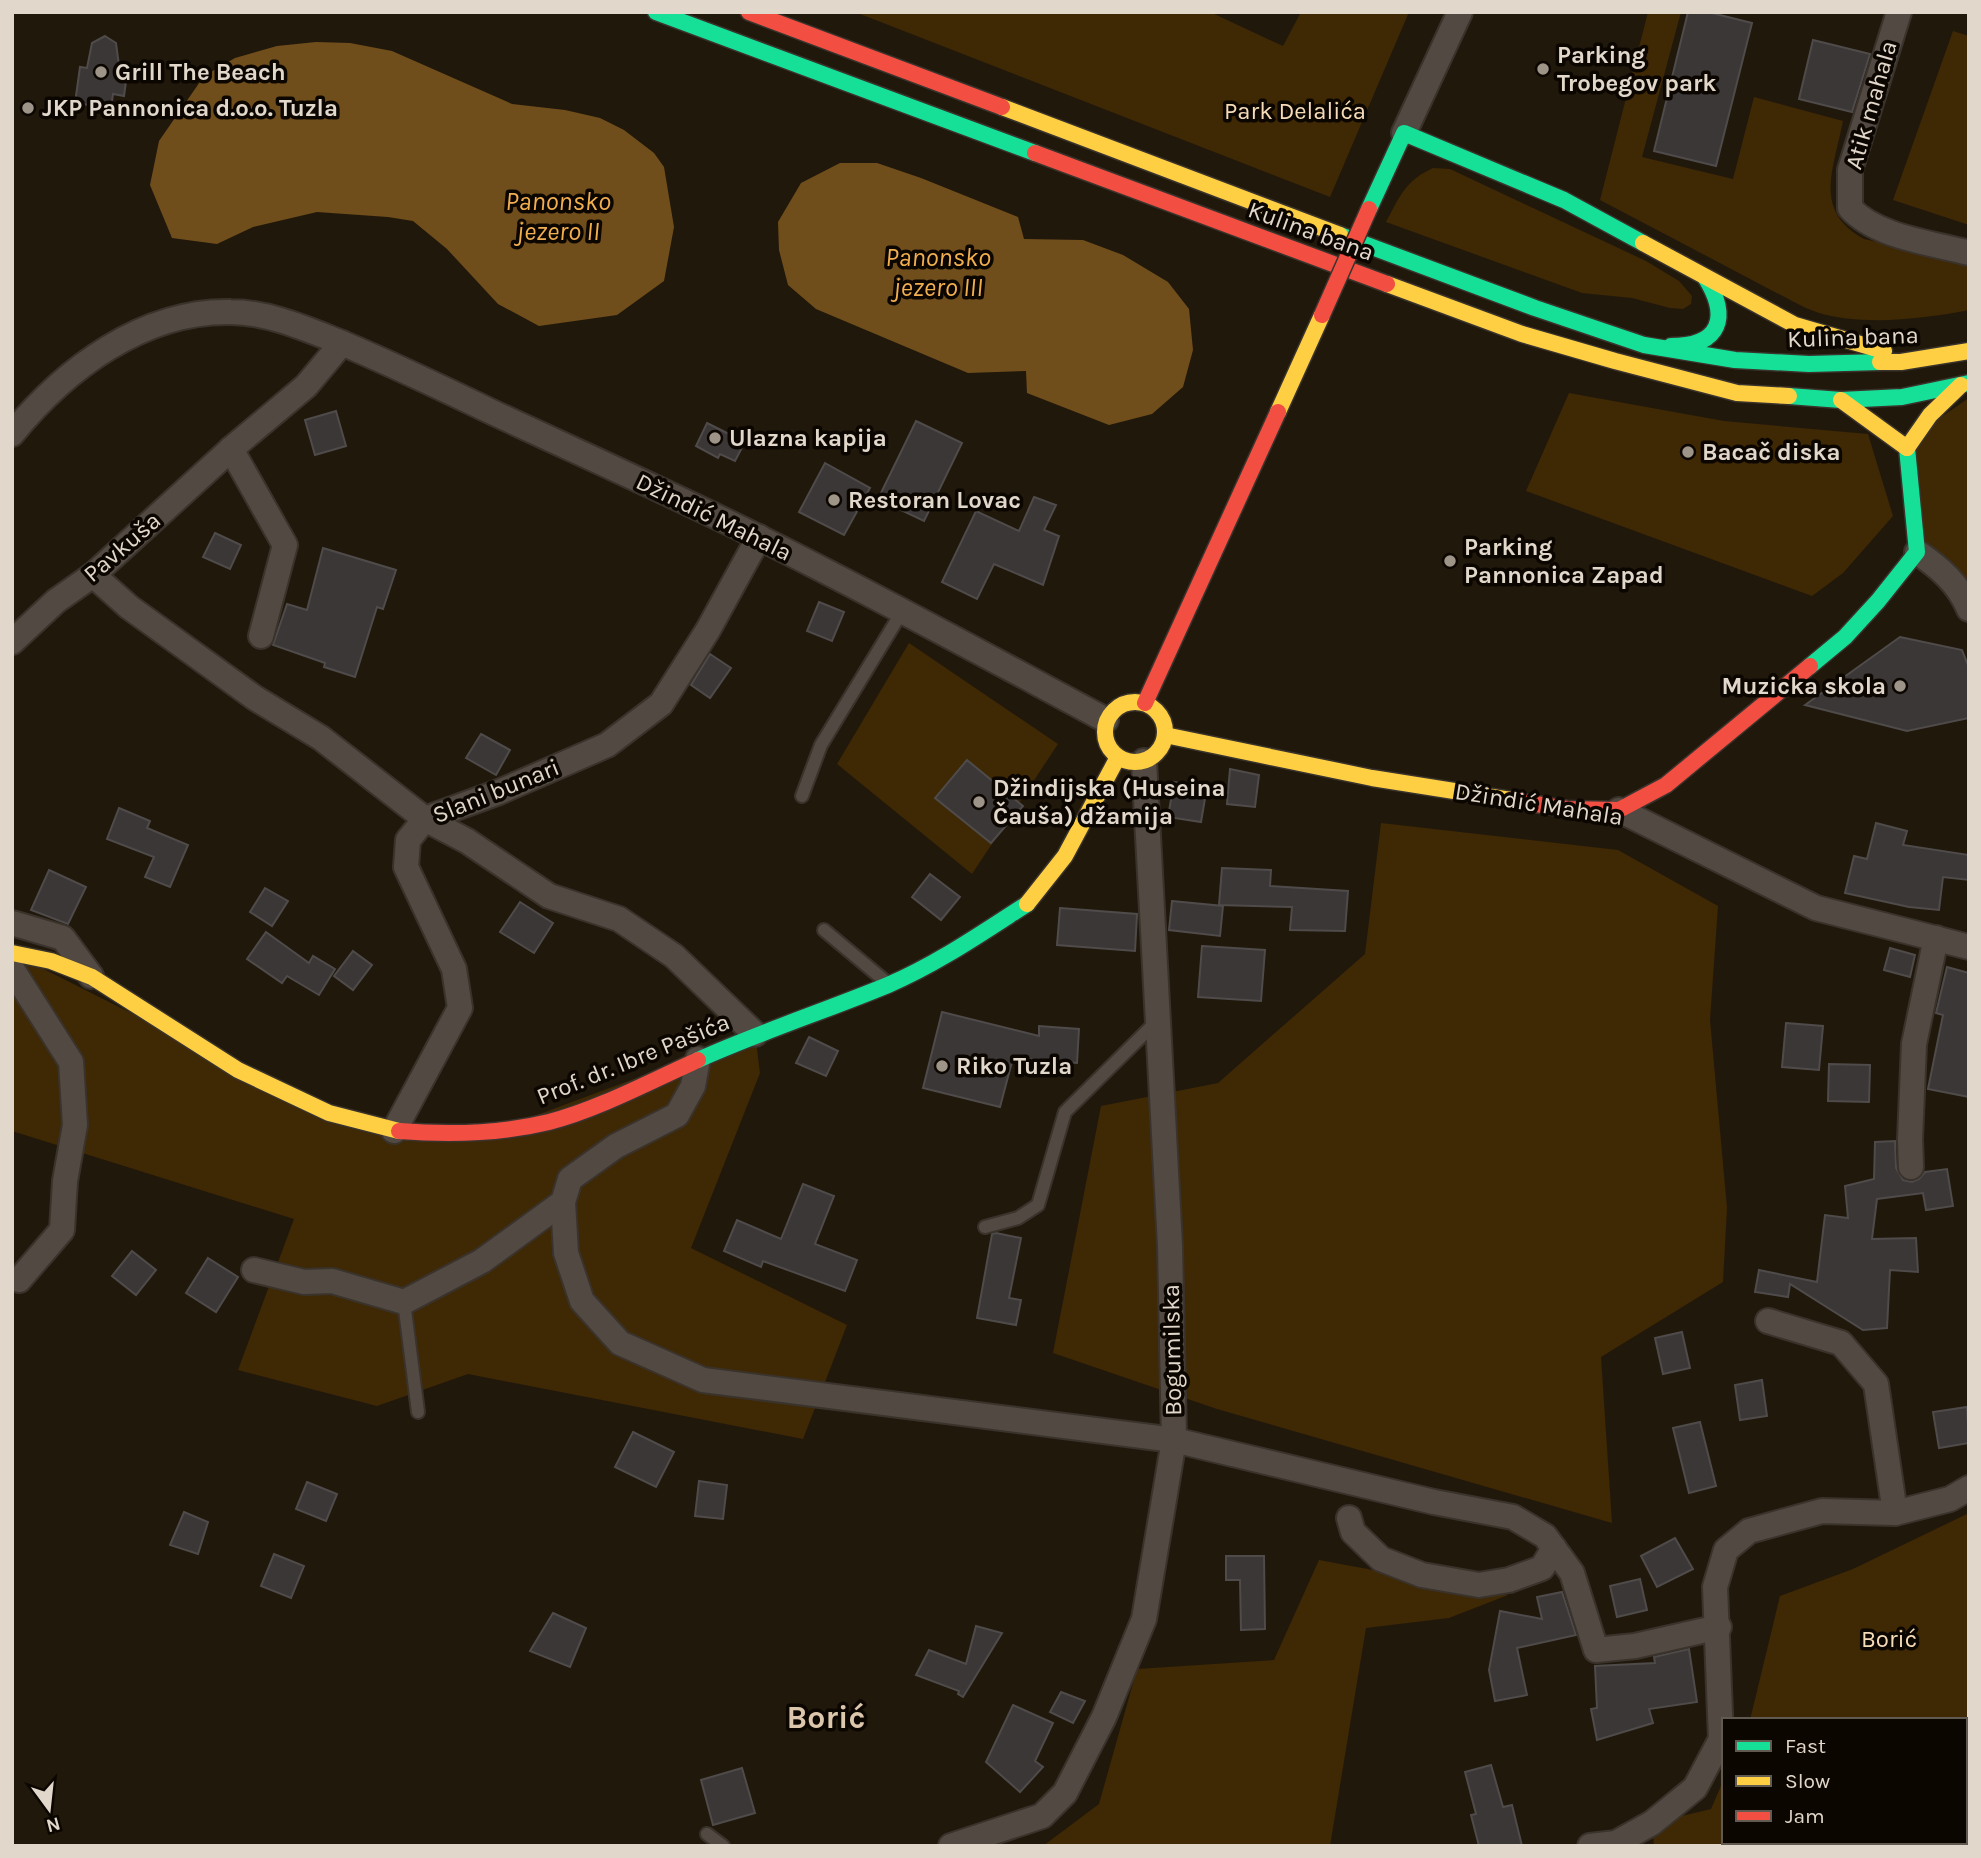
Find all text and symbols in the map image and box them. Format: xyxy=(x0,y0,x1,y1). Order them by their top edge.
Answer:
street label: Atik mahala xyxy=(1839,37,1903,173)
place label: Parking Trobegov park xyxy=(1557,41,1717,97)
place label: Grill The Beach xyxy=(115,58,286,86)
marker: Parking Trobegov park xyxy=(1535,61,1551,77)
marker: Grill The Beach xyxy=(93,64,109,80)
place label: JKP Pannonica d.o.o. Tuzla xyxy=(42,94,338,122)
park label: Park Delalića xyxy=(1224,97,1366,125)
marker: JKP Pannonica d.o.o. Tuzla xyxy=(20,100,36,116)
water label: Panonsko jezero II xyxy=(505,186,611,247)
street label: Kulina bana xyxy=(1244,195,1378,267)
water label: Panonsko jezero III xyxy=(885,242,991,303)
street label: Kulina bana xyxy=(1787,321,1919,353)
place label: Ulazna kapija xyxy=(729,424,887,452)
marker: Ulazna kapija xyxy=(707,430,723,446)
place label: Bacač diska xyxy=(1702,438,1841,466)
marker: Bacač diska xyxy=(1680,444,1696,460)
street label: Džindić Mahala xyxy=(632,467,796,567)
place label: Restoran Lovac xyxy=(848,486,1021,514)
marker: Restoran Lovac xyxy=(826,492,842,508)
street label: Pavkuša xyxy=(78,506,166,588)
place label: Parking Pannonica Zapad xyxy=(1464,533,1664,589)
marker: Parking Pannonica Zapad xyxy=(1442,553,1458,569)
place label: Muzicka skola xyxy=(1721,672,1886,700)
marker: Muzicka skola xyxy=(1892,678,1908,694)
street label: Slani bunari xyxy=(429,753,563,829)
place label: Džindijska (Huseina Čauša) džamija xyxy=(993,774,1226,830)
street label: Džindić Mahala xyxy=(1453,777,1625,831)
marker: Džindijska (Huseina Čauša) džamija xyxy=(971,794,987,810)
street label: Prof. dr. Ibre Pašića xyxy=(532,1007,734,1111)
place label: Riko Tuzla xyxy=(956,1052,1072,1080)
marker: Riko Tuzla xyxy=(934,1058,950,1074)
street label: Bogumilska xyxy=(1157,1284,1187,1416)
park label: Borić xyxy=(1861,1625,1917,1653)
district label: Borić xyxy=(787,1699,865,1736)
legend xyxy=(1722,1718,1967,1844)
text: Fast xyxy=(1785,1734,1826,1758)
text: Slow xyxy=(1785,1769,1830,1793)
north arrow xyxy=(14,1774,84,1844)
text: Jam xyxy=(1785,1804,1825,1828)
text: N xyxy=(44,1812,63,1837)

